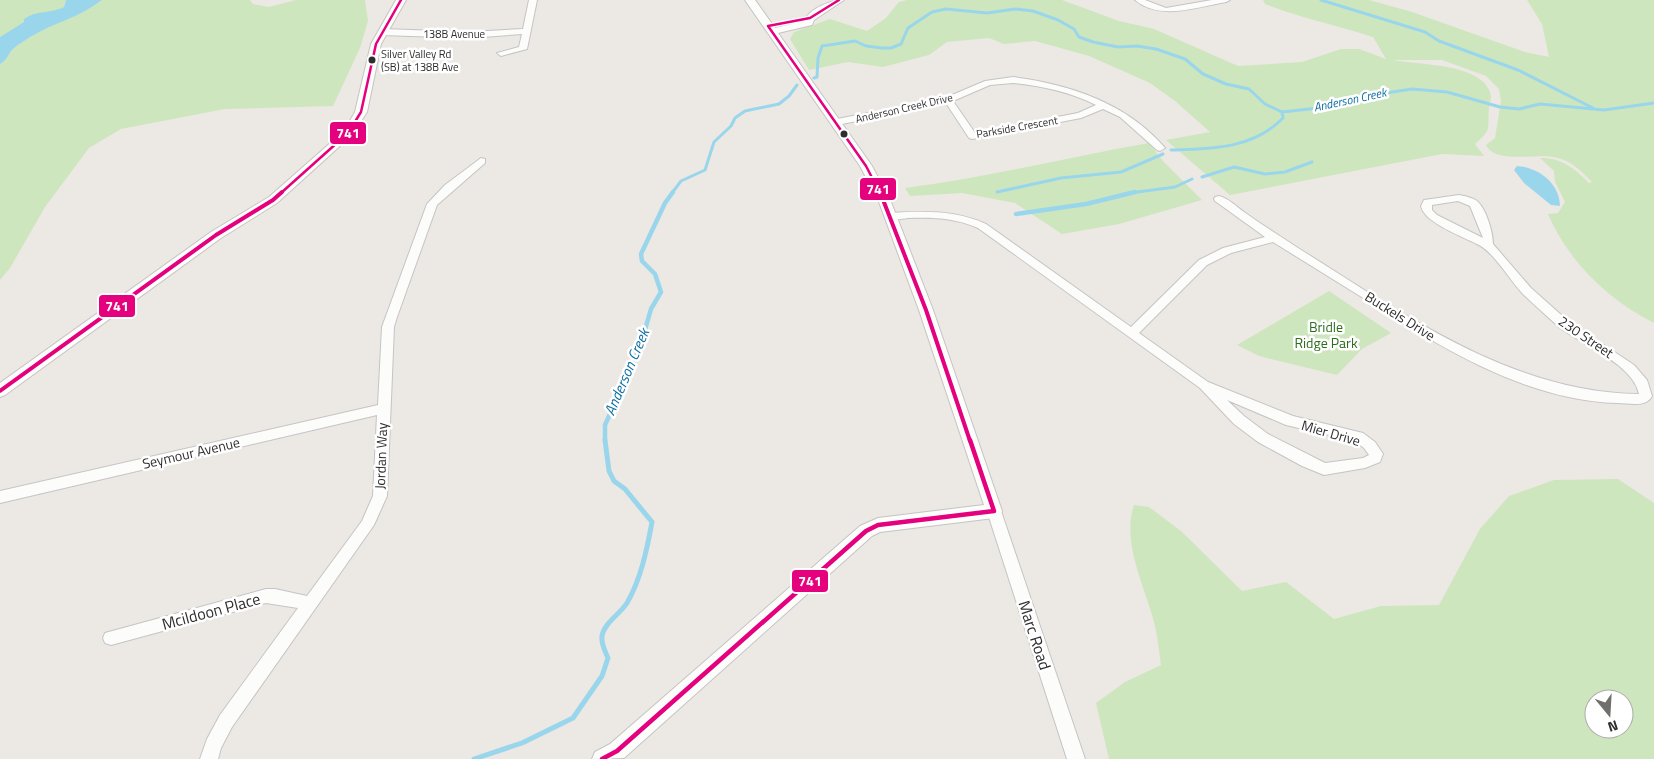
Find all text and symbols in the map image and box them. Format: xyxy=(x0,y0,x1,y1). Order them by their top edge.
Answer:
street label: 138B Avenue xyxy=(423,26,485,42)
place label: Silver Valley Rd (SB) at 138B Ave xyxy=(381,46,459,75)
marker: Silver Valley Rd (SB) at 138B Ave xyxy=(367,55,377,65)
water label: Anderson Creek xyxy=(1312,82,1390,116)
street label: Anderson Creek Drive xyxy=(854,89,955,127)
street label: Parkside Crescent xyxy=(975,112,1059,142)
line badge: 741 xyxy=(329,121,367,145)
text: 741 xyxy=(336,122,360,143)
unlabelled marker xyxy=(839,129,849,139)
line badge: 741 xyxy=(859,177,897,201)
text: 741 xyxy=(866,178,890,199)
street label: Buckels Drive xyxy=(1361,286,1439,345)
line badge: 741 xyxy=(98,294,136,318)
text: 741 xyxy=(105,295,129,316)
street label: 230 Street xyxy=(1554,310,1618,363)
park label: Bridle Ridge Park xyxy=(1294,316,1358,353)
water label: Anderson Creek xyxy=(598,323,656,419)
street label: Mier Drive xyxy=(1299,414,1363,451)
street label: Jordan Way xyxy=(369,422,392,490)
street label: Seymour Avenue xyxy=(140,431,242,474)
line badge: 741 xyxy=(791,569,829,593)
text: 741 xyxy=(798,570,822,591)
street label: Mcildoon Place xyxy=(159,586,263,636)
street label: Marc Road xyxy=(1012,597,1058,673)
north arrow xyxy=(1584,689,1634,739)
text: N xyxy=(1605,715,1621,738)

